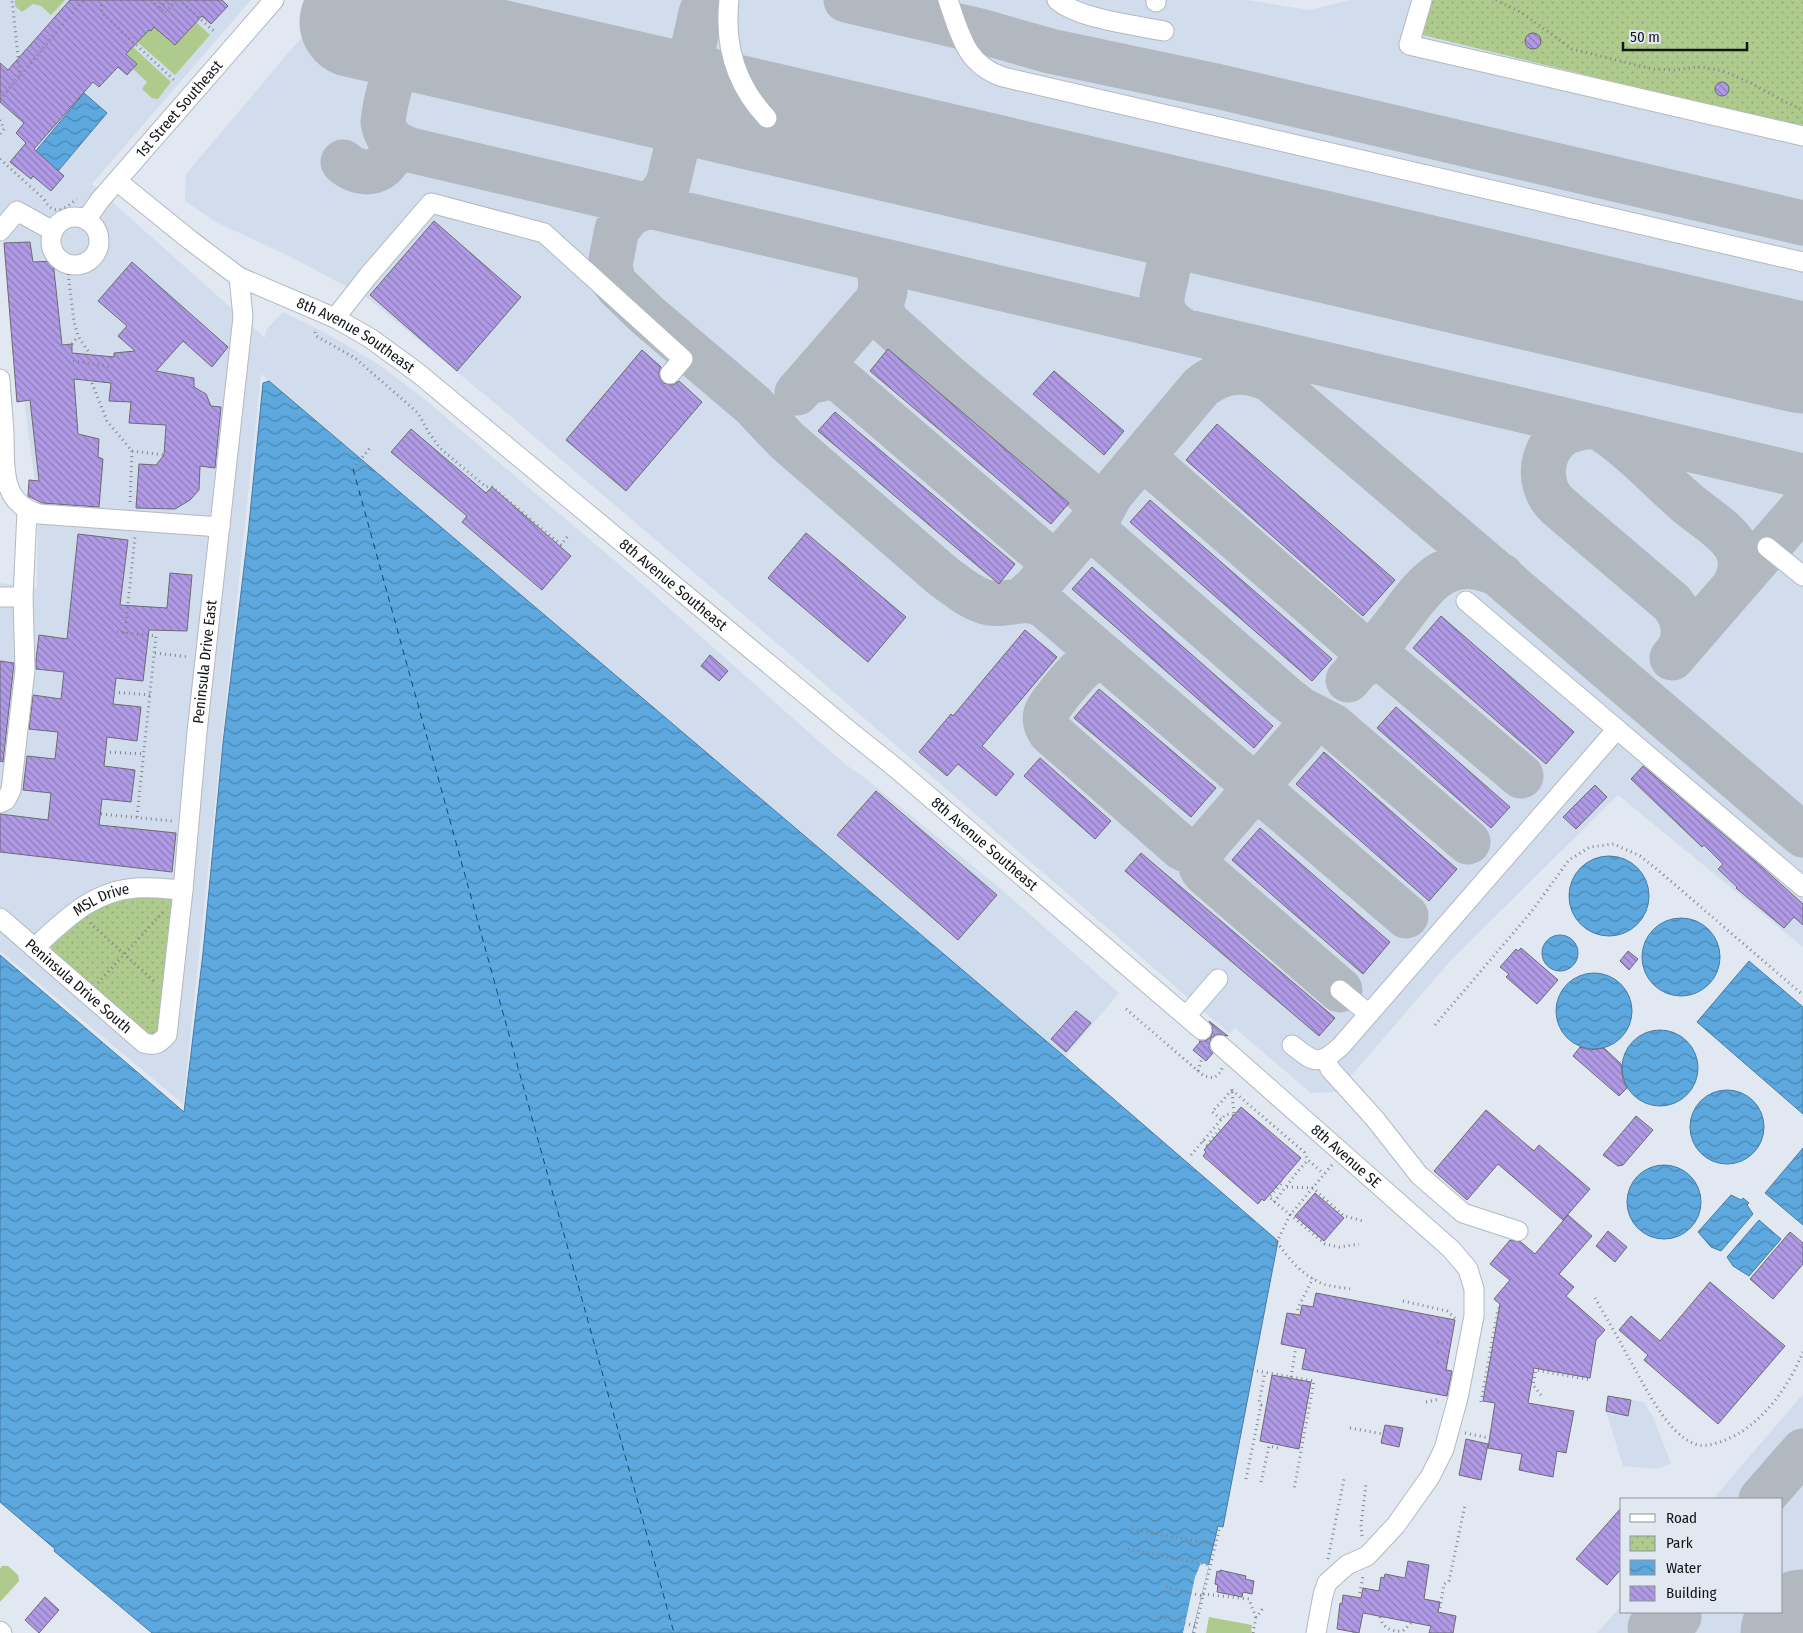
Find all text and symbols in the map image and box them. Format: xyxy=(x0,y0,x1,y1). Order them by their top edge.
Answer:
scale bar xyxy=(1623,20,1747,52)
text: 50 m xyxy=(1630,28,1660,46)
street label: 1st Street Southeast xyxy=(132,57,226,161)
street label: 8th Avenue Southeast xyxy=(294,294,418,377)
street label: 8th Avenue Southeast xyxy=(616,535,731,635)
street label: Peninsula Drive East xyxy=(189,599,221,725)
street label: 8th Avenue Southeast xyxy=(928,793,1041,894)
street label: MSL Drive xyxy=(70,880,130,920)
street label: Peninsula Drive South xyxy=(22,935,135,1037)
street label: 8th Avenue SE xyxy=(1307,1121,1384,1192)
legend xyxy=(1620,1498,1783,1613)
text: Road xyxy=(1666,1509,1697,1527)
text: Park xyxy=(1666,1534,1693,1552)
text: Water xyxy=(1666,1559,1702,1577)
text: Building xyxy=(1666,1584,1717,1602)

